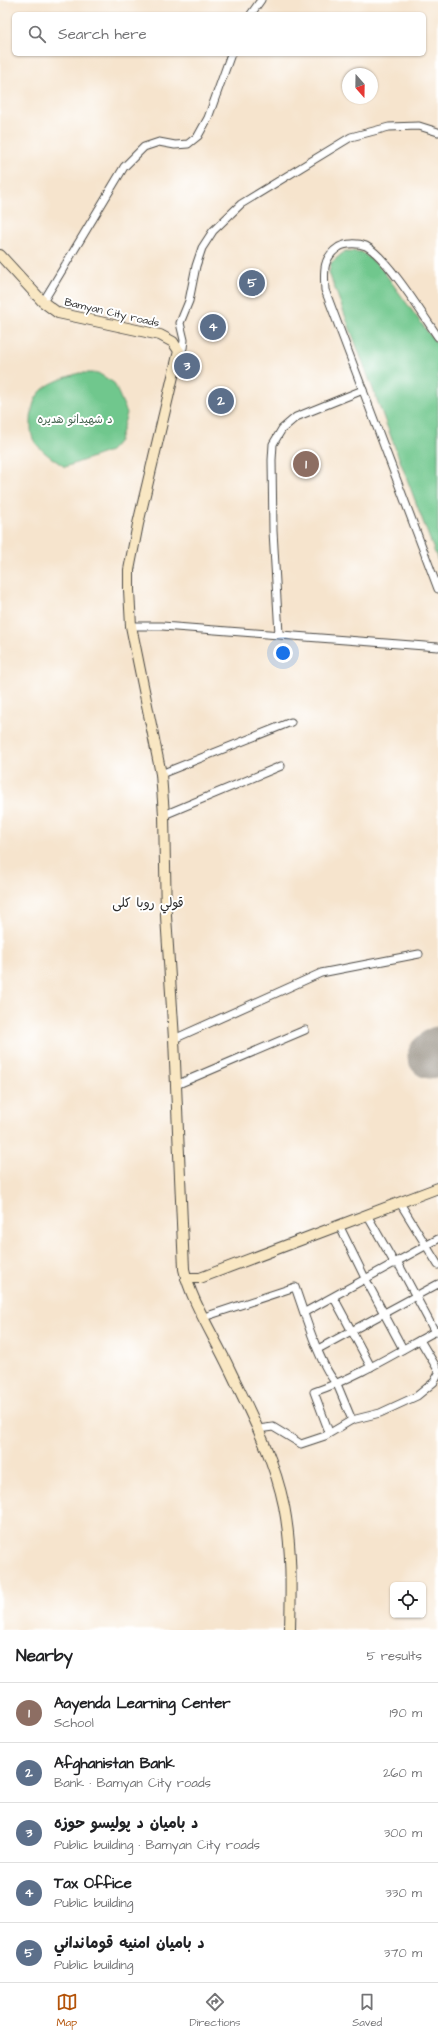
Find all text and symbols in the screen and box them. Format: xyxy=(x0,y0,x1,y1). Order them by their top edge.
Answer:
search box xyxy=(12,12,426,56)
icon: search xyxy=(26,23,48,45)
text: Search here xyxy=(58,24,147,45)
north arrow xyxy=(342,68,378,104)
pin: 5 xyxy=(239,268,265,298)
street label: Bamyan City roads xyxy=(63,294,161,332)
pin: 4 xyxy=(200,312,226,342)
pin: 3 xyxy=(174,351,200,381)
pin: 2 xyxy=(208,386,234,416)
park label: د شهیدانو هدیره xyxy=(37,412,113,427)
pin: 1 xyxy=(293,449,319,479)
your location xyxy=(273,643,293,663)
district label: قولي روبا کلی xyxy=(112,894,184,914)
map controls xyxy=(390,1582,426,1618)
button: locate xyxy=(390,1582,426,1618)
text: Nearby xyxy=(16,1644,73,1668)
text: 5 results xyxy=(366,1647,422,1665)
text: Aayenda Learning Center xyxy=(54,1693,231,1714)
text: 1 xyxy=(28,1704,30,1722)
text: 190 m xyxy=(389,1704,422,1722)
text: School xyxy=(54,1714,94,1732)
text: Afghanistan Bank xyxy=(54,1753,175,1774)
text: 2 xyxy=(25,1764,33,1782)
text: 260 m xyxy=(383,1764,422,1782)
text: Bank · Bamyan City roads xyxy=(54,1774,211,1792)
text: د بامیان د پولیسو حوزه xyxy=(54,1813,198,1834)
text: 3 xyxy=(26,1824,32,1842)
text: 300 m xyxy=(384,1824,422,1842)
text: Public building · Bamyan City roads xyxy=(54,1836,260,1854)
text: Tax Office xyxy=(54,1873,132,1894)
text: 4 xyxy=(25,1884,33,1902)
text: 330 m xyxy=(385,1884,422,1902)
text: Public building xyxy=(54,1894,133,1912)
text: د بامیان امنیه قومانداني xyxy=(54,1933,204,1954)
text: 5 xyxy=(24,1944,34,1962)
text: 370 m xyxy=(384,1944,422,1962)
text: Public building xyxy=(54,1956,133,1974)
tab: Map xyxy=(56,1991,78,2030)
tab: Directions xyxy=(189,1991,241,2030)
tab: Saved xyxy=(352,1991,382,2030)

